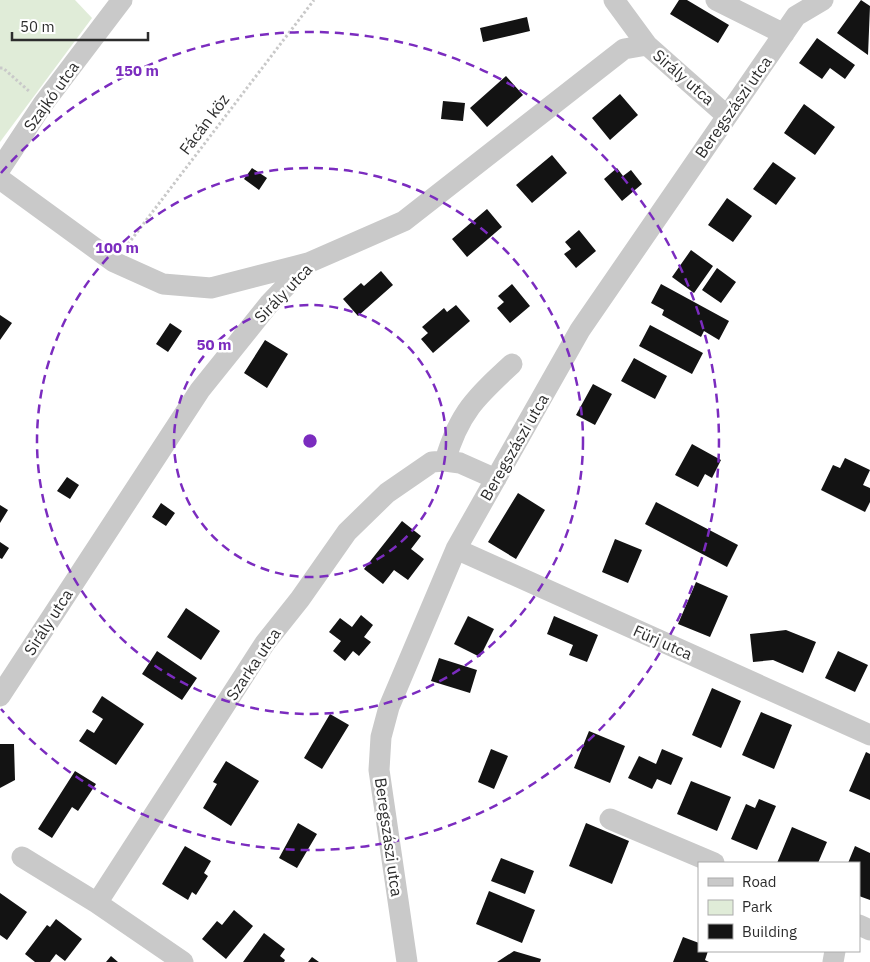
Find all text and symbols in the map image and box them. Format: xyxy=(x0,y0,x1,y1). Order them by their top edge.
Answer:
scale bar xyxy=(12,10,149,42)
text: 50 m xyxy=(20,17,55,36)
street label: Sirály utca xyxy=(649,45,719,109)
street label: Beregszászi utca xyxy=(690,52,776,162)
street label: Szajkó utca xyxy=(19,57,83,135)
text: 150 m xyxy=(115,61,159,80)
street label: Fácán köz xyxy=(175,90,233,158)
text: 100 m xyxy=(95,238,139,257)
street label: Sirály utca xyxy=(250,259,316,327)
text: 50 m xyxy=(197,335,231,354)
street label: Beregszászi utca xyxy=(475,390,553,504)
centre of rings xyxy=(301,432,319,450)
street label: Sirály utca xyxy=(19,585,77,659)
street label: Fürj utca xyxy=(630,620,696,664)
street label: Szarka utca xyxy=(221,624,285,704)
street label: Beregszászi utca xyxy=(371,776,407,898)
legend xyxy=(698,862,860,952)
text: Road xyxy=(742,872,777,891)
text: Park xyxy=(742,897,772,916)
text: Building xyxy=(742,922,797,941)

